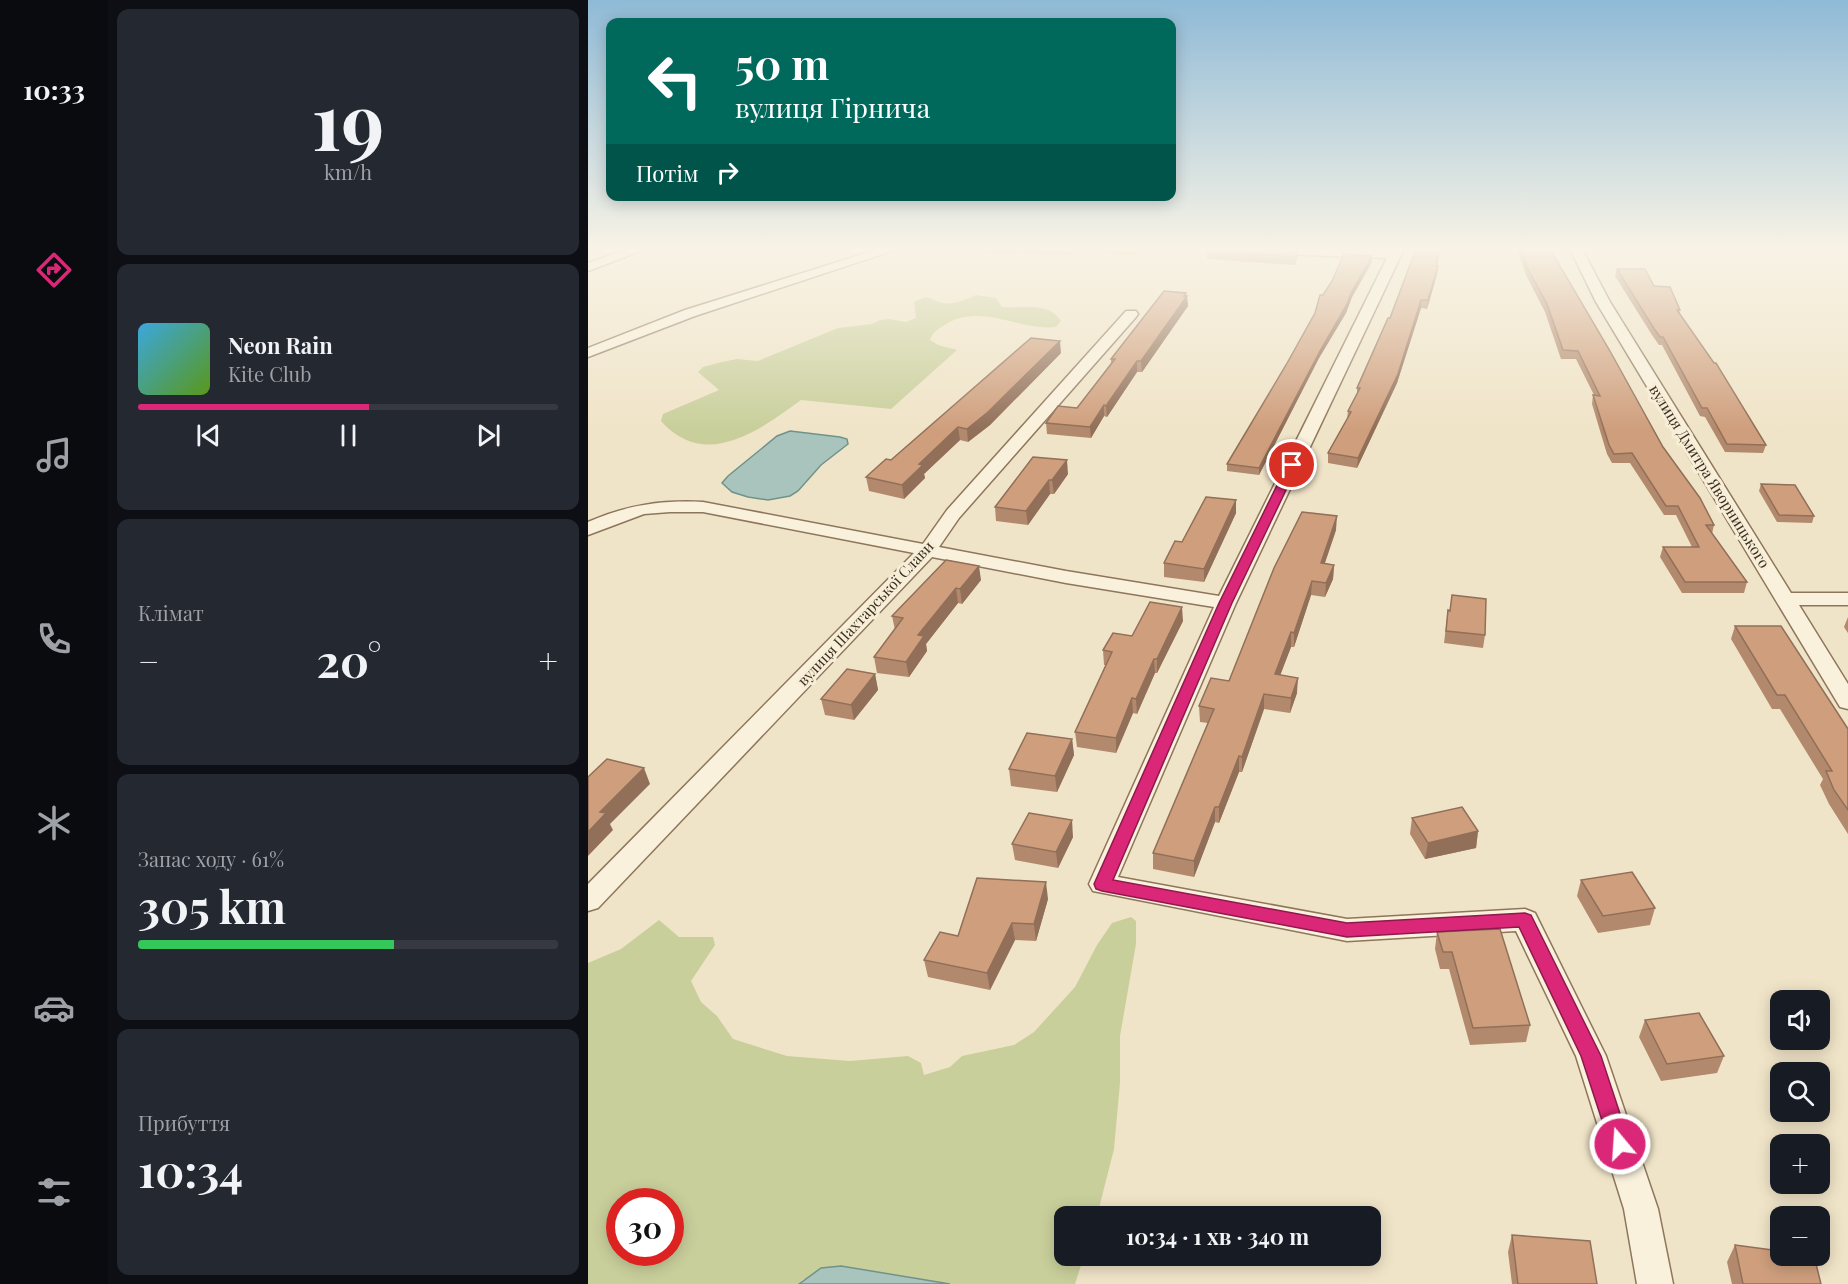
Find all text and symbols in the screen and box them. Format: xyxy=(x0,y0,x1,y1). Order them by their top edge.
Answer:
text: 50 m xyxy=(735,35,829,91)
icon: left xyxy=(636,42,714,120)
text: 19 xyxy=(311,67,385,171)
text: 10:33 xyxy=(23,71,85,107)
text: вулиця Гірнича xyxy=(735,89,930,125)
icon: right xyxy=(711,156,744,189)
text: km/h xyxy=(324,158,372,185)
text: Потім xyxy=(636,158,699,188)
icon: directions xyxy=(33,249,75,291)
text: Neon Rain xyxy=(228,330,333,360)
text: Kite Club xyxy=(228,360,312,387)
street label: вулиця Дмитра Яворницького xyxy=(1645,380,1775,572)
icon: previous xyxy=(192,419,225,452)
icon: pause xyxy=(332,419,365,452)
icon: next xyxy=(472,419,505,452)
icon: music xyxy=(33,434,75,476)
pin xyxy=(1266,439,1317,490)
icon: arrive xyxy=(1275,448,1308,481)
street label: вулиця Шахтарської Слави xyxy=(792,536,938,690)
text: Клімат xyxy=(138,599,204,626)
icon: phone xyxy=(33,618,75,660)
text: 20° xyxy=(317,629,381,689)
text: − xyxy=(138,638,159,682)
text: + xyxy=(539,638,558,682)
icon: climate xyxy=(33,802,75,844)
text: Запас ходу · 61% xyxy=(138,845,284,872)
text: 305 km xyxy=(138,875,286,935)
icon: car xyxy=(33,987,75,1029)
map controls xyxy=(1770,990,1830,1266)
button: sound xyxy=(1770,990,1830,1050)
button: search xyxy=(1770,1062,1830,1122)
text: Прибуття xyxy=(138,1109,230,1136)
position arrow xyxy=(1588,1112,1652,1176)
button: + xyxy=(1770,1134,1830,1194)
text: 10:34 xyxy=(138,1139,243,1199)
icon: filters xyxy=(33,1171,75,1213)
speed limit sign: 30 xyxy=(606,1188,684,1266)
button: − xyxy=(1770,1206,1830,1266)
text: 10:34 · 1 хв · 340 m xyxy=(1126,1221,1309,1251)

